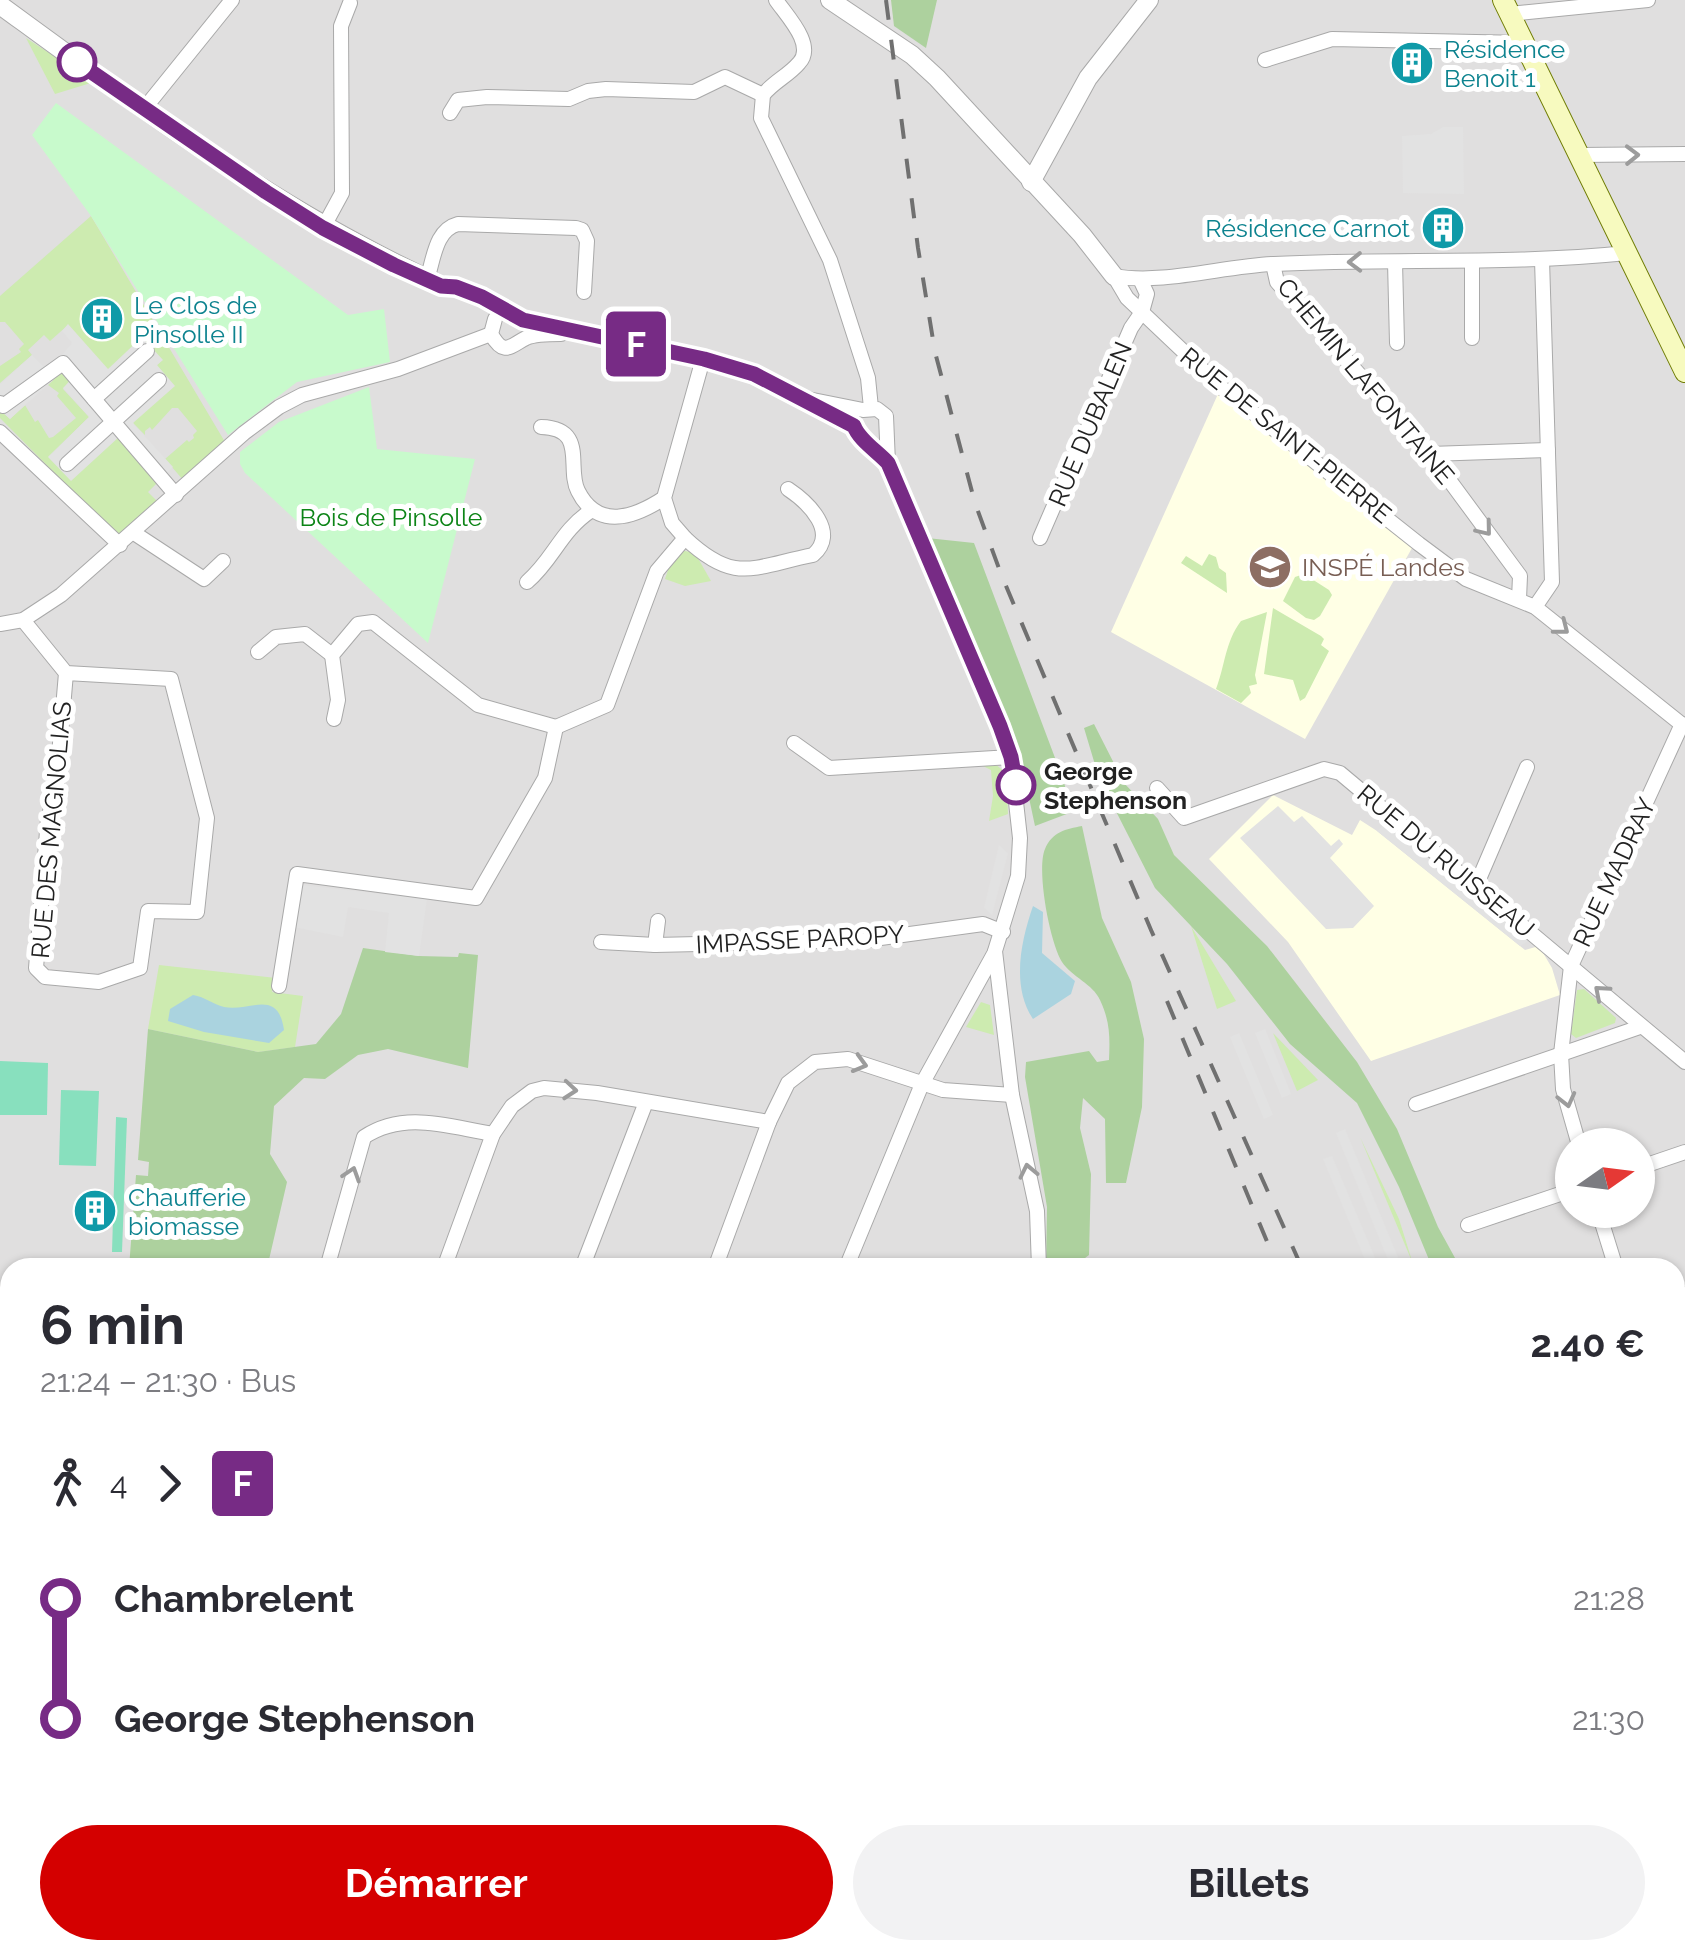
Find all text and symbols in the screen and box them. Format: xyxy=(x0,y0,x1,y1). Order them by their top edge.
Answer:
place label: Résidence Benoit 1 xyxy=(1444,34,1565,93)
building icon: Résidence Benoit 1 xyxy=(1389,40,1435,86)
unlabelled marker xyxy=(58,43,96,81)
one-way arrow xyxy=(1624,144,1640,165)
building icon: Résidence Carnot xyxy=(1420,205,1466,251)
place label: Résidence Carnot xyxy=(1205,213,1411,243)
one-way arrow xyxy=(1346,252,1362,273)
street label: CHEMIN LAFONTAINE xyxy=(1271,272,1461,490)
place label: Le Clos de Pinsolle II xyxy=(134,290,257,349)
building icon: Le Clos de Pinsolle II xyxy=(79,296,125,342)
line badge: F xyxy=(604,312,668,376)
text: F xyxy=(626,324,646,365)
street label: RUE DUBALEN xyxy=(1042,337,1138,511)
street label: RUE DE SAINT-PIERRE xyxy=(1175,341,1397,529)
park label: Bois de Pinsolle xyxy=(300,502,482,532)
one-way arrow xyxy=(1474,518,1492,536)
school or university icon: INSPÉ Landes xyxy=(1247,544,1293,590)
place label: INSPÉ Landes xyxy=(1302,552,1465,582)
one-way arrow xyxy=(1551,617,1569,634)
street label: RUE DES MAGNOLIAS xyxy=(25,700,77,960)
place label: George Stephenson xyxy=(1044,756,1187,815)
marker: George Stephenson xyxy=(997,766,1035,804)
street label: RUE DU RUISSEAU xyxy=(1351,778,1541,944)
street label: RUE MADRAY xyxy=(1566,793,1662,951)
street label: IMPASSE PAROPY xyxy=(695,919,905,959)
one-way arrow xyxy=(1594,986,1613,1004)
one-way arrow xyxy=(851,1053,868,1074)
one-way arrow xyxy=(563,1079,579,1101)
one-way arrow xyxy=(1555,1091,1576,1108)
north arrow xyxy=(1555,1128,1655,1228)
map controls xyxy=(1555,1128,1655,1228)
one-way arrow xyxy=(1019,1163,1040,1180)
one-way arrow xyxy=(341,1166,361,1183)
place label: Chaufferie biomasse xyxy=(128,1182,246,1241)
building icon: Chaufferie biomasse xyxy=(72,1188,118,1234)
text: 6 min xyxy=(40,1292,185,1357)
text: 2.40 € xyxy=(1531,1321,1645,1366)
text: 21:24 – 21:30 · Bus xyxy=(40,1362,296,1399)
icon: walk xyxy=(40,1456,95,1511)
icon: forward xyxy=(142,1456,197,1511)
text: F xyxy=(232,1463,253,1504)
text: 4 xyxy=(110,1465,127,1502)
text: Chambrelent xyxy=(114,1576,354,1621)
text: 21:28 xyxy=(1573,1580,1645,1617)
text: George Stephenson xyxy=(114,1696,475,1741)
text: 21:30 xyxy=(1572,1700,1645,1737)
button: Démarrer xyxy=(40,1825,833,1940)
button: Billets xyxy=(853,1825,1645,1940)

